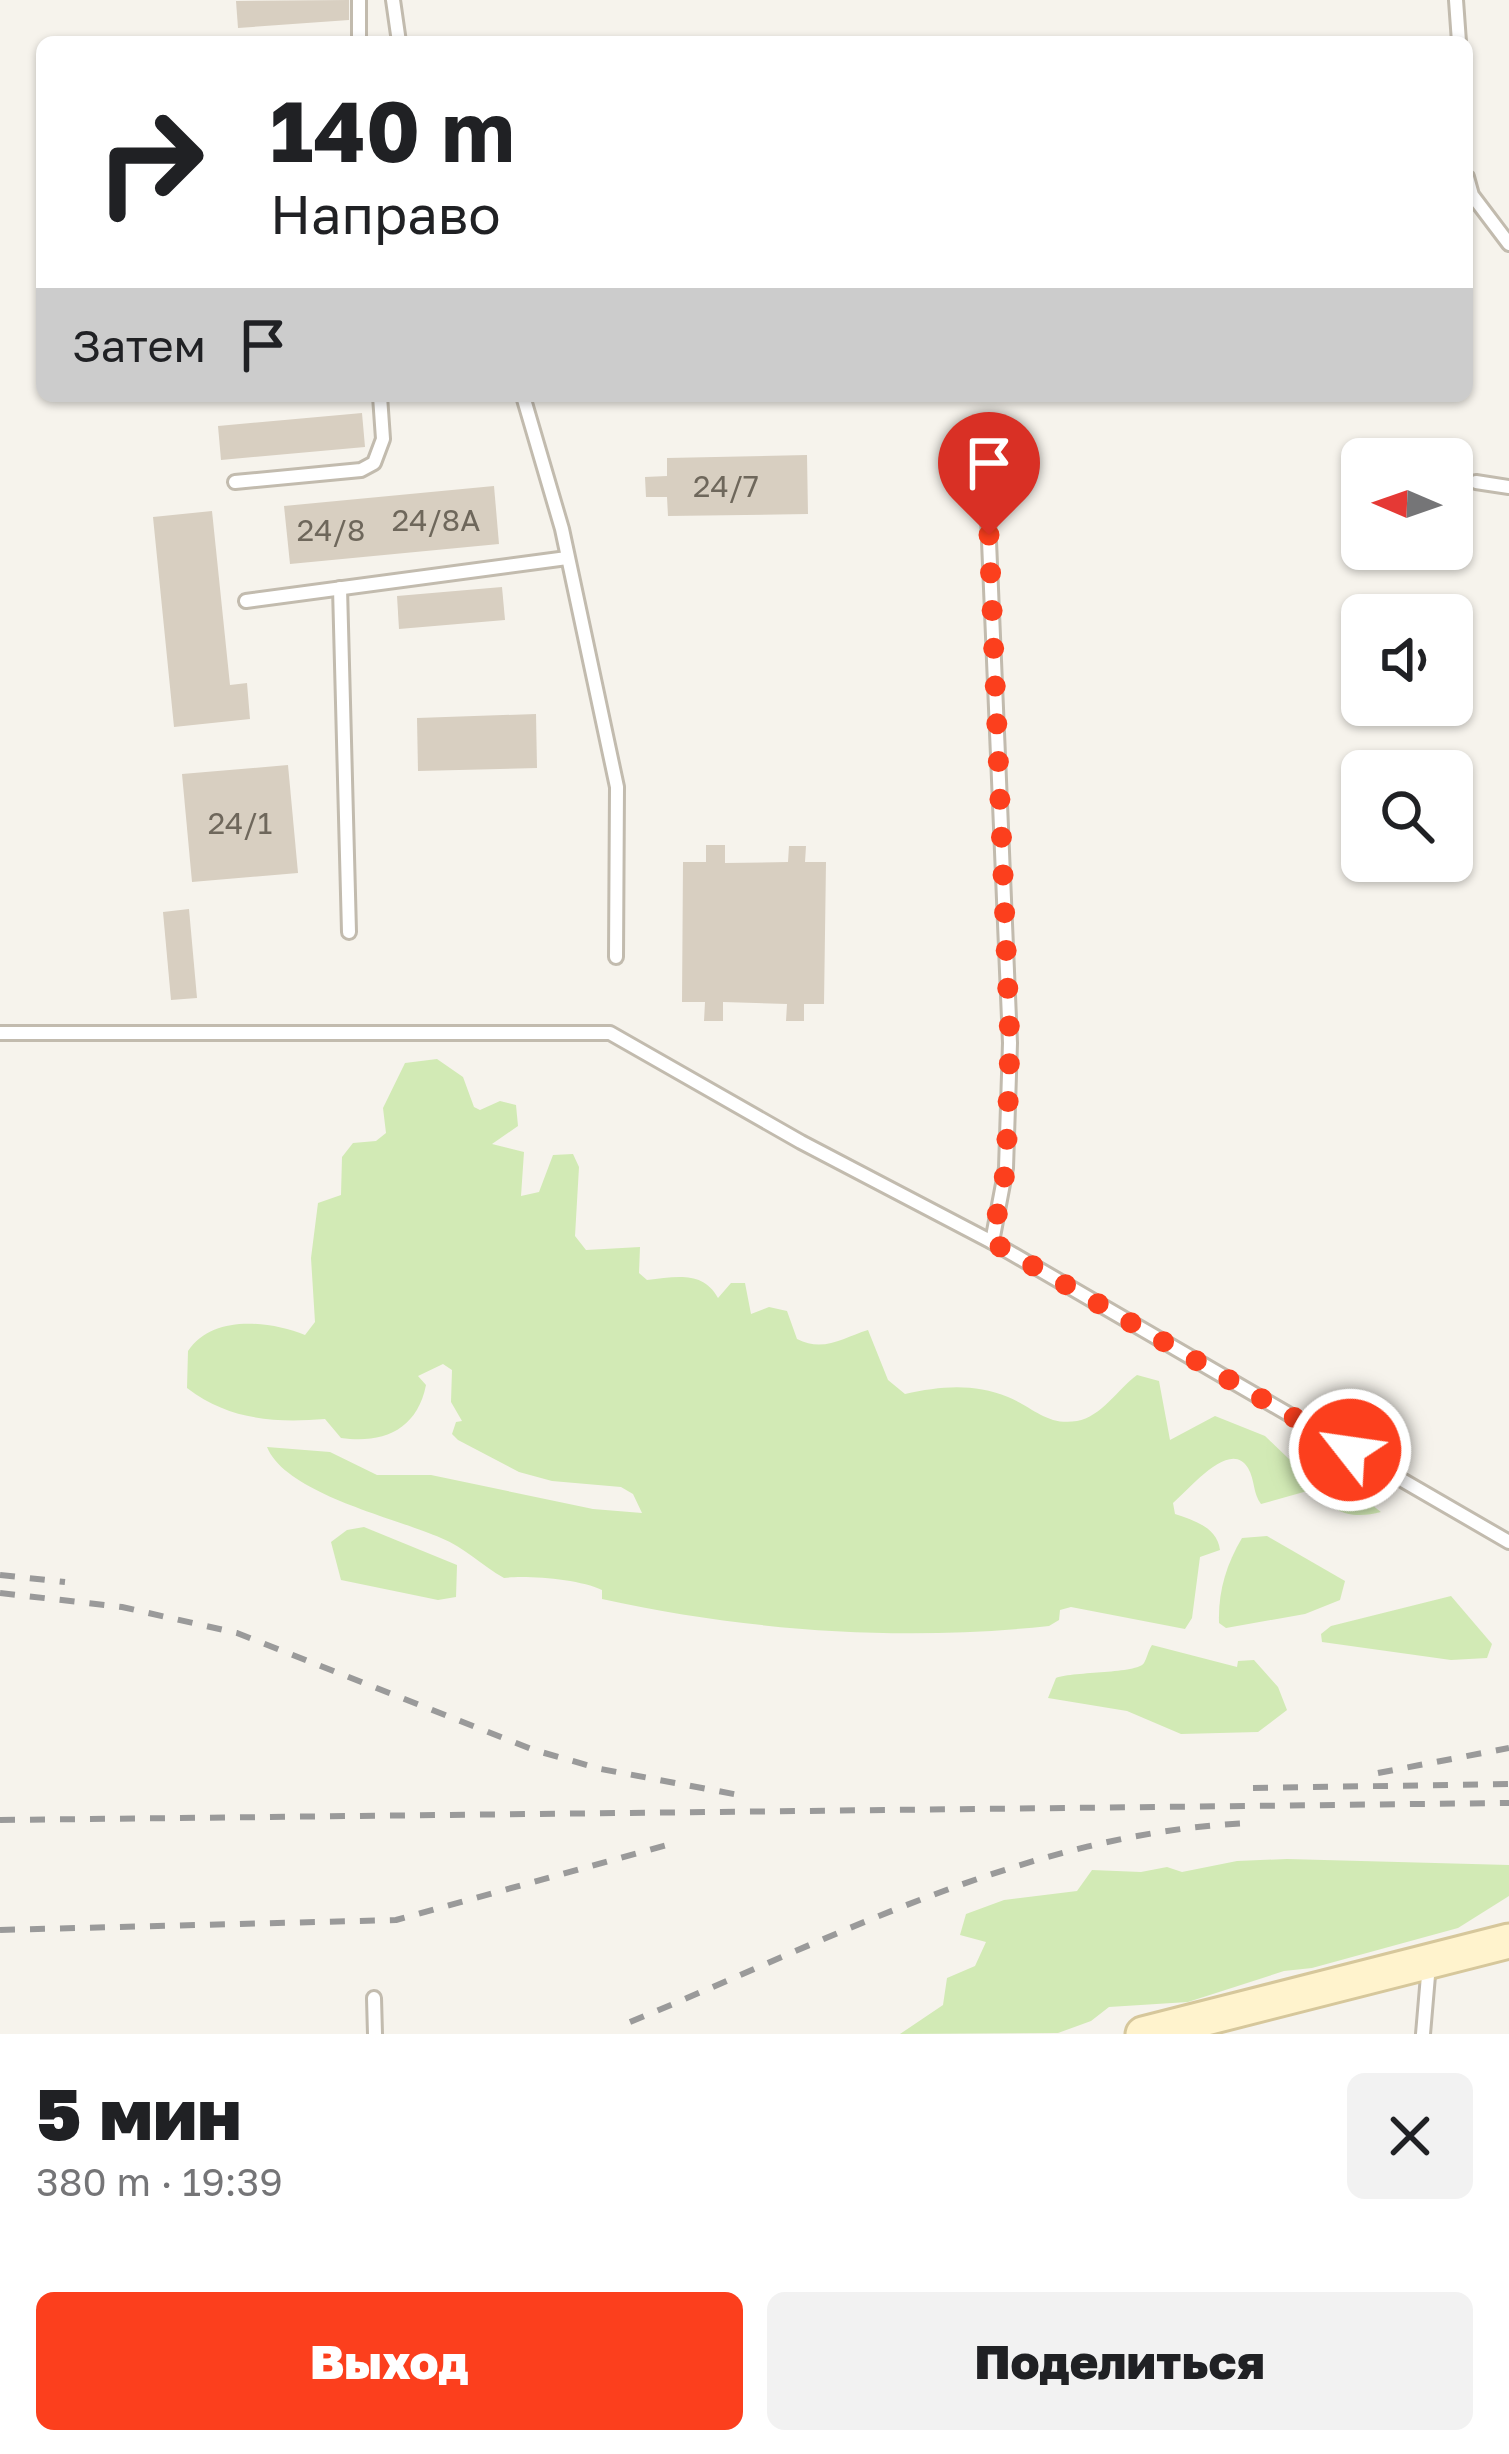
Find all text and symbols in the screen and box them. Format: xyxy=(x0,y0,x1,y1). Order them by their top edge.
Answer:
text: 140 m xyxy=(270,80,515,180)
icon: right xyxy=(72,84,228,240)
text: Направо xyxy=(270,181,501,246)
icon: arrive xyxy=(230,312,296,378)
text: Затем xyxy=(72,318,206,372)
pin xyxy=(938,412,1040,535)
icon: arrive xyxy=(956,430,1022,496)
north arrow xyxy=(1341,438,1473,570)
map controls xyxy=(1341,438,1473,882)
house number: 24/7 xyxy=(693,468,759,504)
house number: 24/8А xyxy=(392,502,480,538)
house number: 24/8 xyxy=(297,512,365,548)
button: sound xyxy=(1341,594,1473,726)
button: search xyxy=(1341,750,1473,882)
house number: 24/1 xyxy=(208,805,272,841)
position arrow xyxy=(1287,1387,1413,1513)
text: 5 мин xyxy=(36,2069,242,2156)
button: close xyxy=(1347,2073,1473,2199)
text: 380 m · 19:39 xyxy=(36,2158,283,2205)
button: Выход xyxy=(36,2292,743,2430)
button: Поделиться xyxy=(767,2292,1473,2430)

